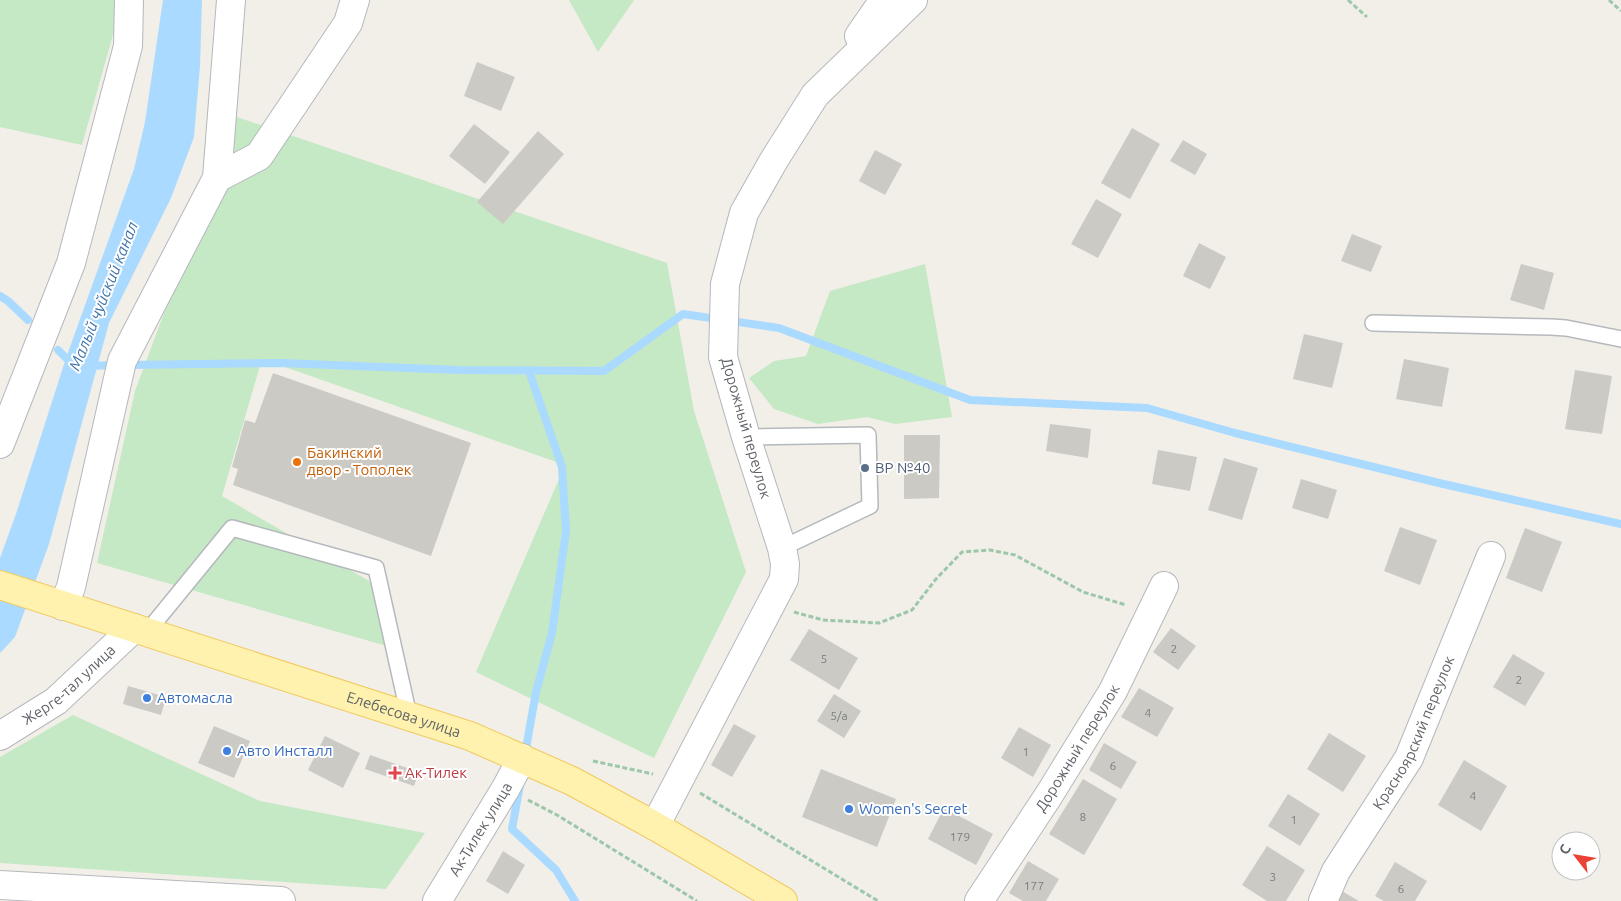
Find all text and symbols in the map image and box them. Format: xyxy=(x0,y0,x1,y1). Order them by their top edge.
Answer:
water label: Малый чуйский канал xyxy=(65,219,141,373)
street label: Дорожный переулок xyxy=(718,355,775,501)
place label: Бакинский двор - Тополек xyxy=(307,444,412,478)
marker: Бакинский двор - Тополек xyxy=(291,456,303,468)
place label: BP №40 xyxy=(875,459,930,476)
marker: BP №40 xyxy=(859,462,871,474)
street label: Жерге-тал улица xyxy=(19,641,119,728)
house number: 2 xyxy=(1171,642,1177,655)
house number: 5 xyxy=(821,652,827,665)
street label: Красноярский переулок xyxy=(1369,653,1458,813)
house number: 2 xyxy=(1516,673,1522,686)
street label: Дорожный переулок xyxy=(1031,681,1123,815)
street label: Елебесова улица xyxy=(345,688,463,740)
place label: Автомасла xyxy=(157,689,233,706)
marker: Автомасла xyxy=(141,692,153,704)
house number: 4 xyxy=(1145,706,1152,719)
house number: 5/а xyxy=(830,709,848,722)
place label: Авто Инсталл xyxy=(237,742,332,759)
marker: Авто Инсталл xyxy=(221,745,233,757)
house number: 1 xyxy=(1023,745,1029,758)
house number: 6 xyxy=(1110,759,1117,772)
place label: Ак-Тилек xyxy=(405,764,467,781)
marker: Ак-Тилек xyxy=(389,767,401,779)
street label: Ак-Тилек улица xyxy=(445,779,515,879)
house number: 4 xyxy=(1470,789,1477,802)
place label: Women's Secret xyxy=(859,800,968,817)
marker: Women's Secret xyxy=(843,803,855,815)
house number: 8 xyxy=(1080,810,1087,823)
house number: 1 xyxy=(1291,813,1297,826)
house number: 179 xyxy=(950,830,970,843)
north arrow xyxy=(1551,831,1601,881)
text: С xyxy=(1556,841,1574,857)
house number: 3 xyxy=(1270,870,1276,883)
house number: 177 xyxy=(1024,879,1044,892)
house number: 6 xyxy=(1398,882,1405,895)

